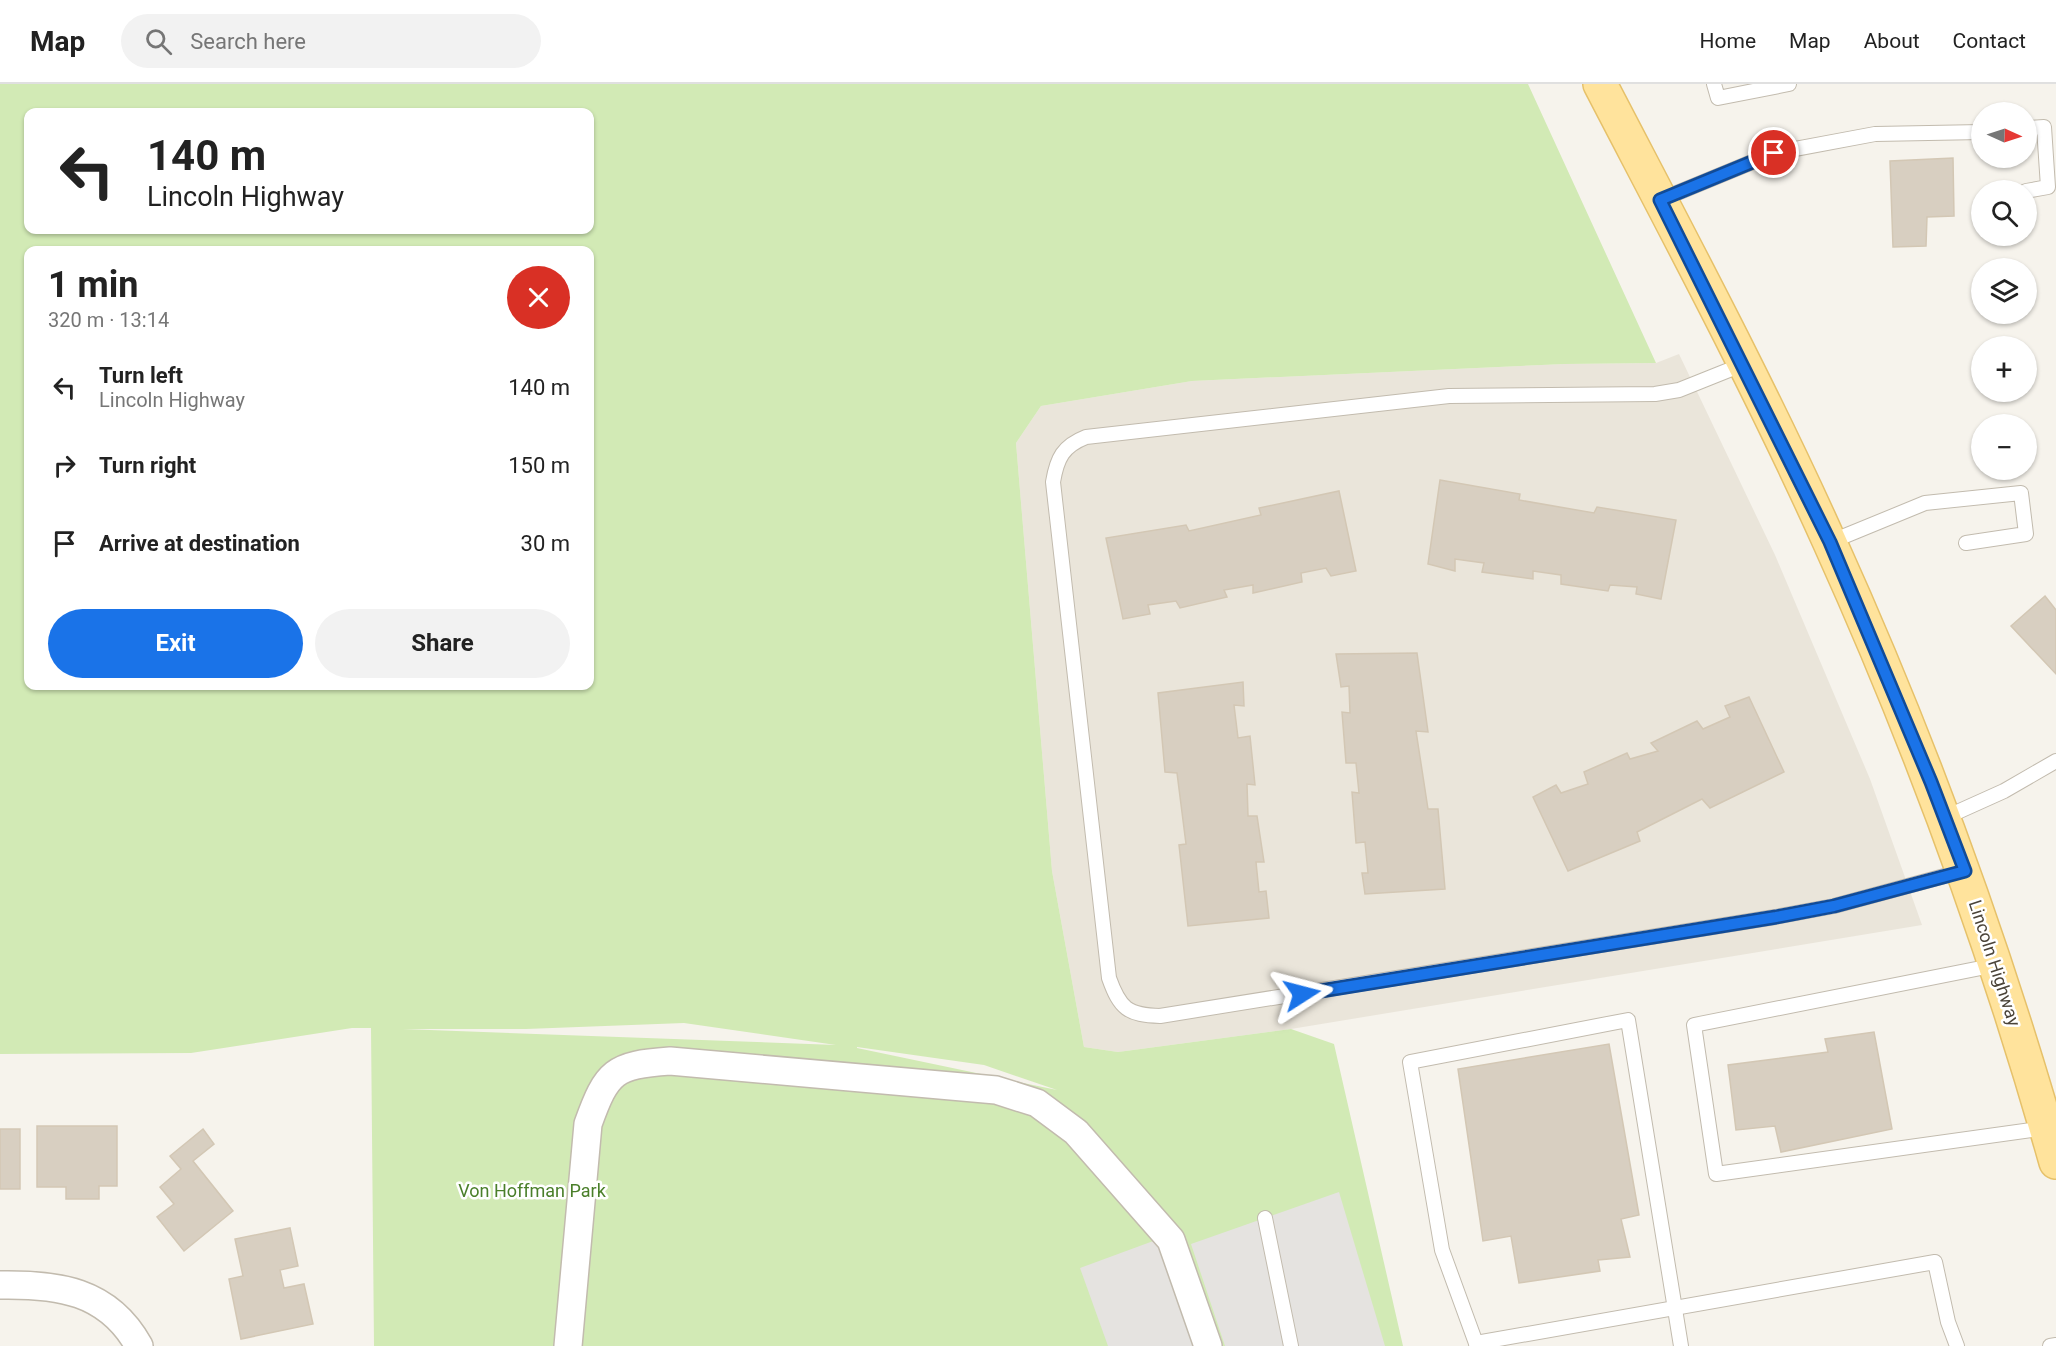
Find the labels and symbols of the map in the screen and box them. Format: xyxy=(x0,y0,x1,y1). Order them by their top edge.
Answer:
north arrow xyxy=(1971,102,2037,168)
pin xyxy=(1748,127,1799,178)
street label: Lincoln Highway xyxy=(1965,897,2025,1029)
position arrow xyxy=(1270,962,1334,1026)
park label: Von Hoffman Park xyxy=(458,1180,607,1201)

